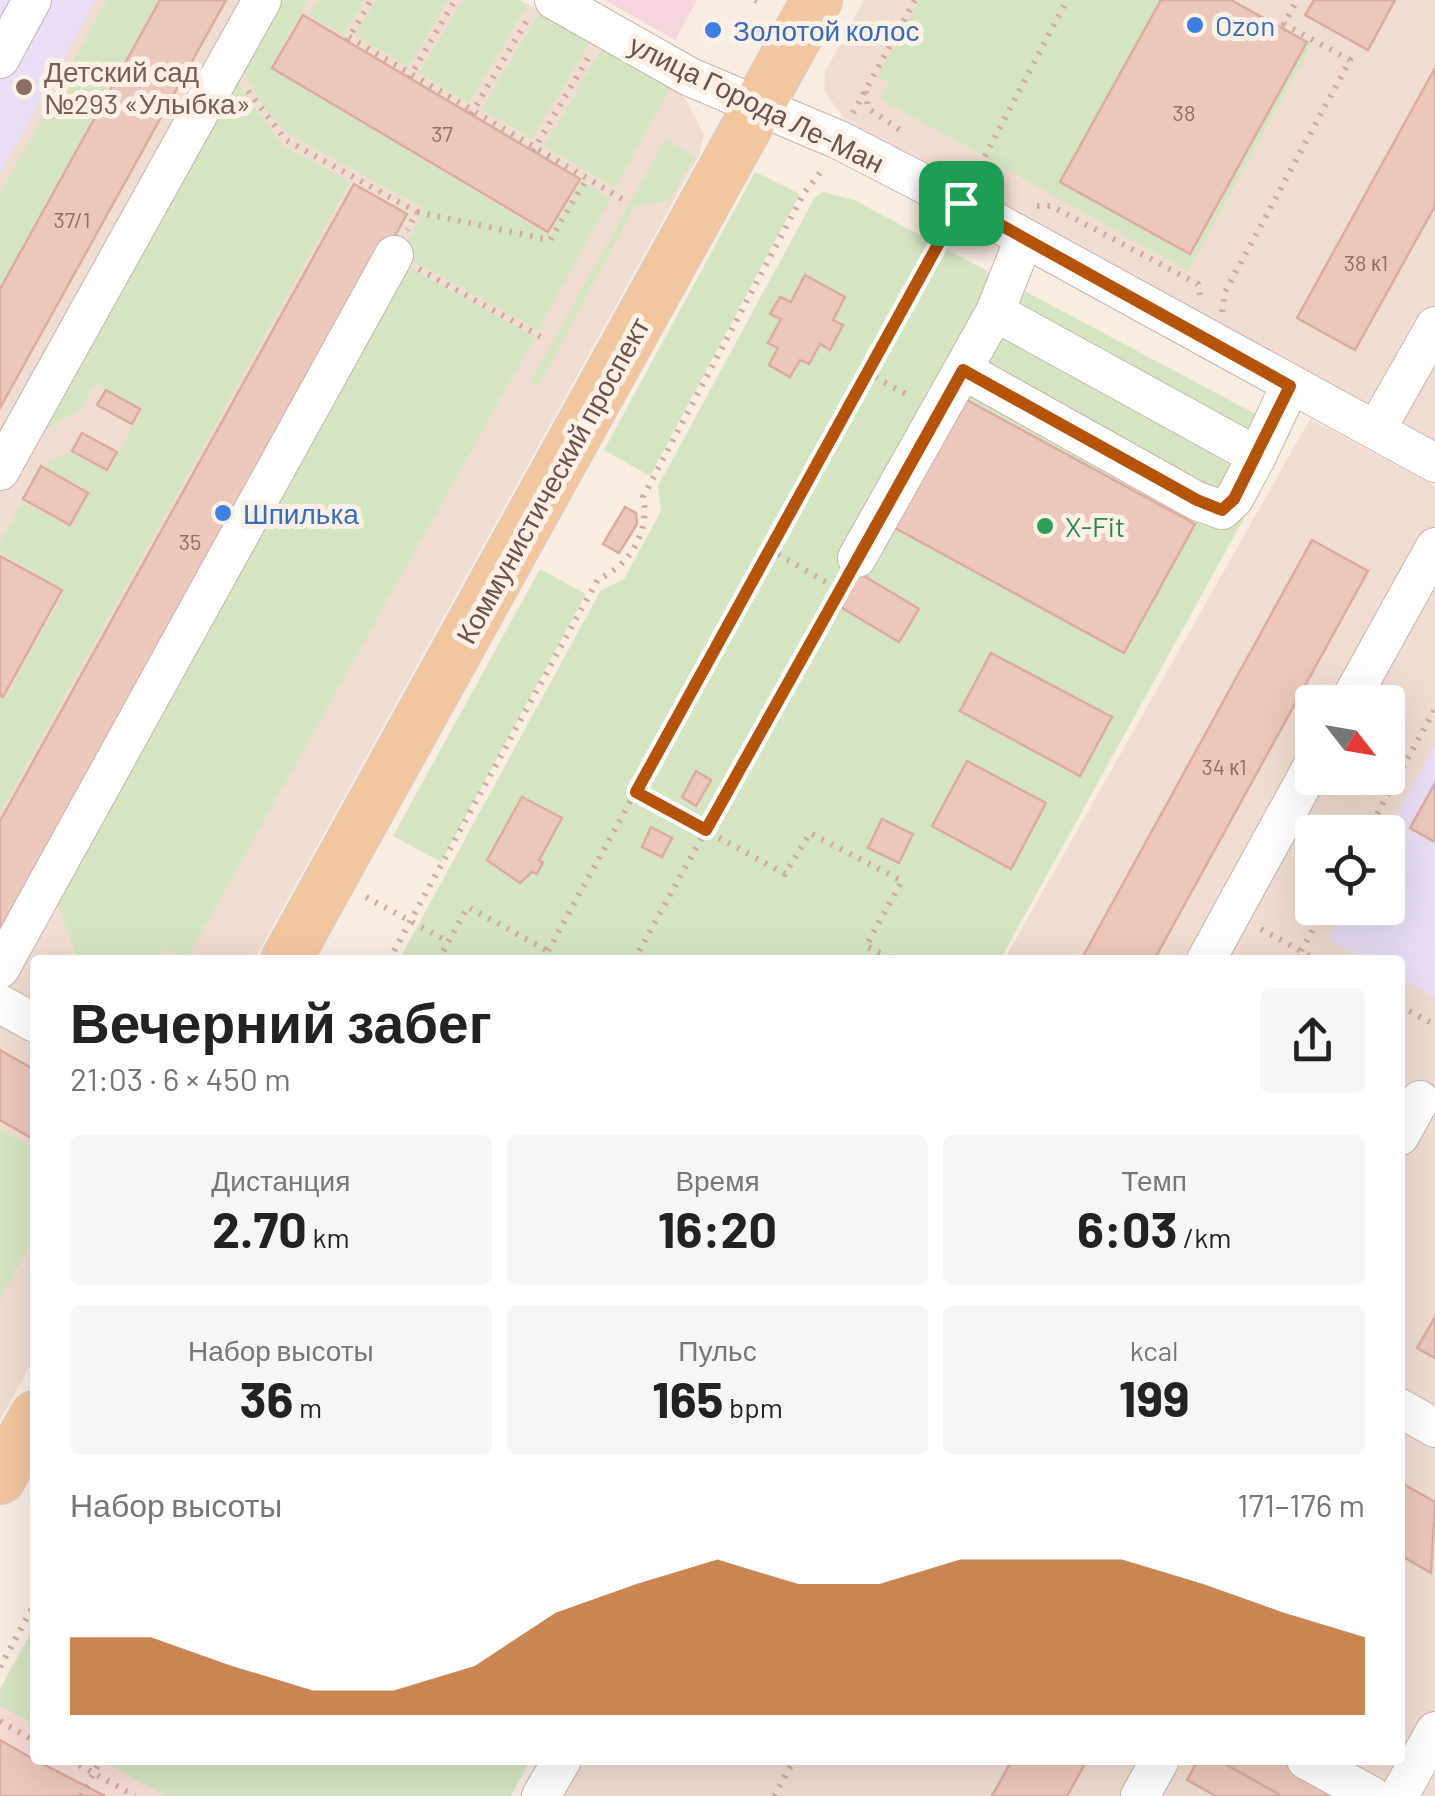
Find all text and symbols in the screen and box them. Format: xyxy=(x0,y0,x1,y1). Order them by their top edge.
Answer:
place label: Ozon xyxy=(1215,8,1275,42)
place label: Золотой колос xyxy=(733,13,920,47)
marker: Ozon xyxy=(1184,14,1206,36)
marker: Золотой колос xyxy=(702,19,724,41)
street label: улица Города Ле-Ман xyxy=(624,27,890,179)
place label: Детский сад №293 «Улыбка» xyxy=(44,54,251,120)
marker: Детский сад №293 «Улыбка» xyxy=(13,76,35,98)
house number: 38 xyxy=(1173,99,1195,125)
house number: 37 xyxy=(431,120,453,146)
pin xyxy=(919,161,1004,246)
icon: arrive xyxy=(934,176,989,231)
house number: 37/1 xyxy=(54,206,90,232)
house number: 38 к1 xyxy=(1344,249,1388,275)
street label: Коммунистический проспект xyxy=(448,311,656,649)
place label: Шпилька xyxy=(243,496,359,530)
marker: Шпилька xyxy=(212,502,234,524)
place label: X-Fit xyxy=(1065,509,1125,543)
marker: X-Fit xyxy=(1034,515,1056,537)
house number: 35 xyxy=(179,528,201,554)
north arrow xyxy=(1295,685,1405,795)
map controls xyxy=(1295,685,1405,925)
house number: 34 к1 xyxy=(1201,753,1247,779)
button: locate xyxy=(1295,815,1405,925)
text: Вечерний забег xyxy=(70,988,492,1054)
button: share xyxy=(1260,988,1365,1093)
text: 21:03 · 6 × 450 m xyxy=(70,1059,291,1097)
text: Дистанция xyxy=(211,1163,350,1197)
text: Время xyxy=(675,1163,760,1197)
text: Темп xyxy=(1121,1163,1187,1197)
text: 2.70 xyxy=(212,1198,307,1258)
text: 16:20 xyxy=(658,1198,777,1258)
text: 6:03 xyxy=(1077,1198,1177,1258)
text: km xyxy=(307,1220,350,1254)
text: /km xyxy=(1177,1220,1231,1254)
text: Набор высоты xyxy=(188,1333,374,1367)
text: Пульс xyxy=(678,1333,757,1367)
text: kcal xyxy=(1130,1333,1179,1367)
text: 199 xyxy=(1119,1367,1190,1427)
text: 36 xyxy=(240,1368,293,1428)
text: 165 xyxy=(652,1368,723,1428)
text: m xyxy=(293,1390,322,1424)
text: bpm xyxy=(723,1390,783,1424)
text: Набор высоты xyxy=(70,1485,282,1523)
text: 171–176 m xyxy=(1237,1485,1365,1523)

